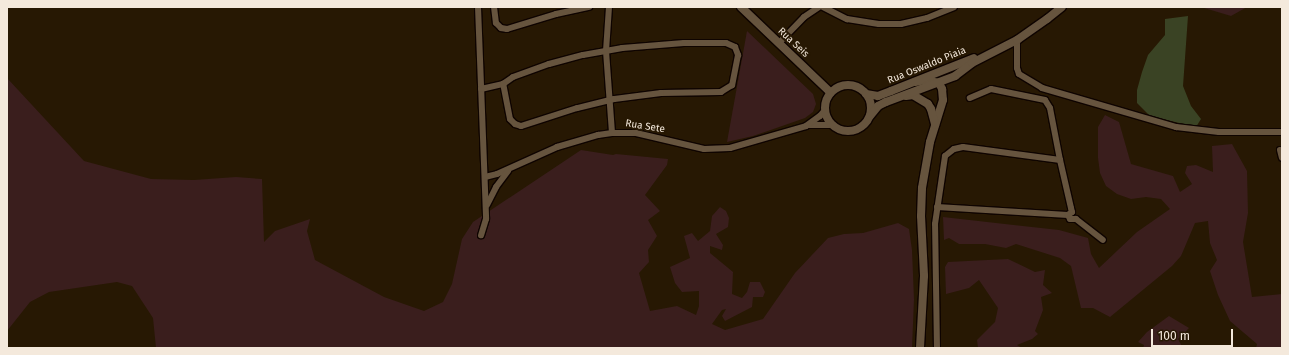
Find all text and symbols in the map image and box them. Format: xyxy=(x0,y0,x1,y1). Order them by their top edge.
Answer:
street label: Rua Seis xyxy=(775,26,811,60)
street label: Rua Oswaldo Piaia xyxy=(886,45,968,87)
street label: Rua Sete xyxy=(624,118,666,136)
scale bar xyxy=(1153,321,1235,347)
text: 100 m xyxy=(1158,329,1190,343)

